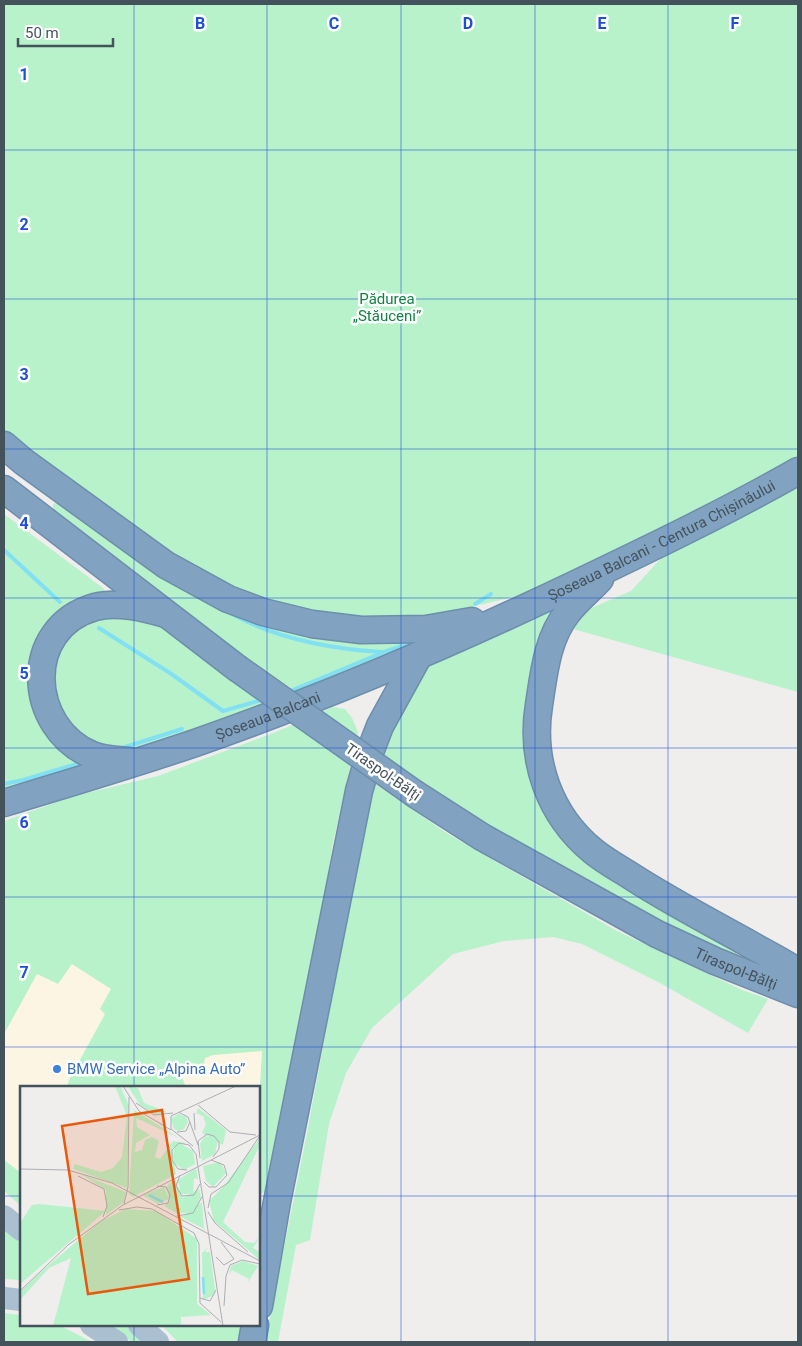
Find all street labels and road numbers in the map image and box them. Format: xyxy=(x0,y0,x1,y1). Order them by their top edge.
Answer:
street label: Șoseaua Balcani - Centura Chișinăului xyxy=(545,477,778,605)
street label: Șoseaua Balcani xyxy=(213,688,323,744)
street label: Tiraspol-Bălți xyxy=(342,739,424,805)
street label: Tiraspol-Bălți xyxy=(692,944,780,994)

